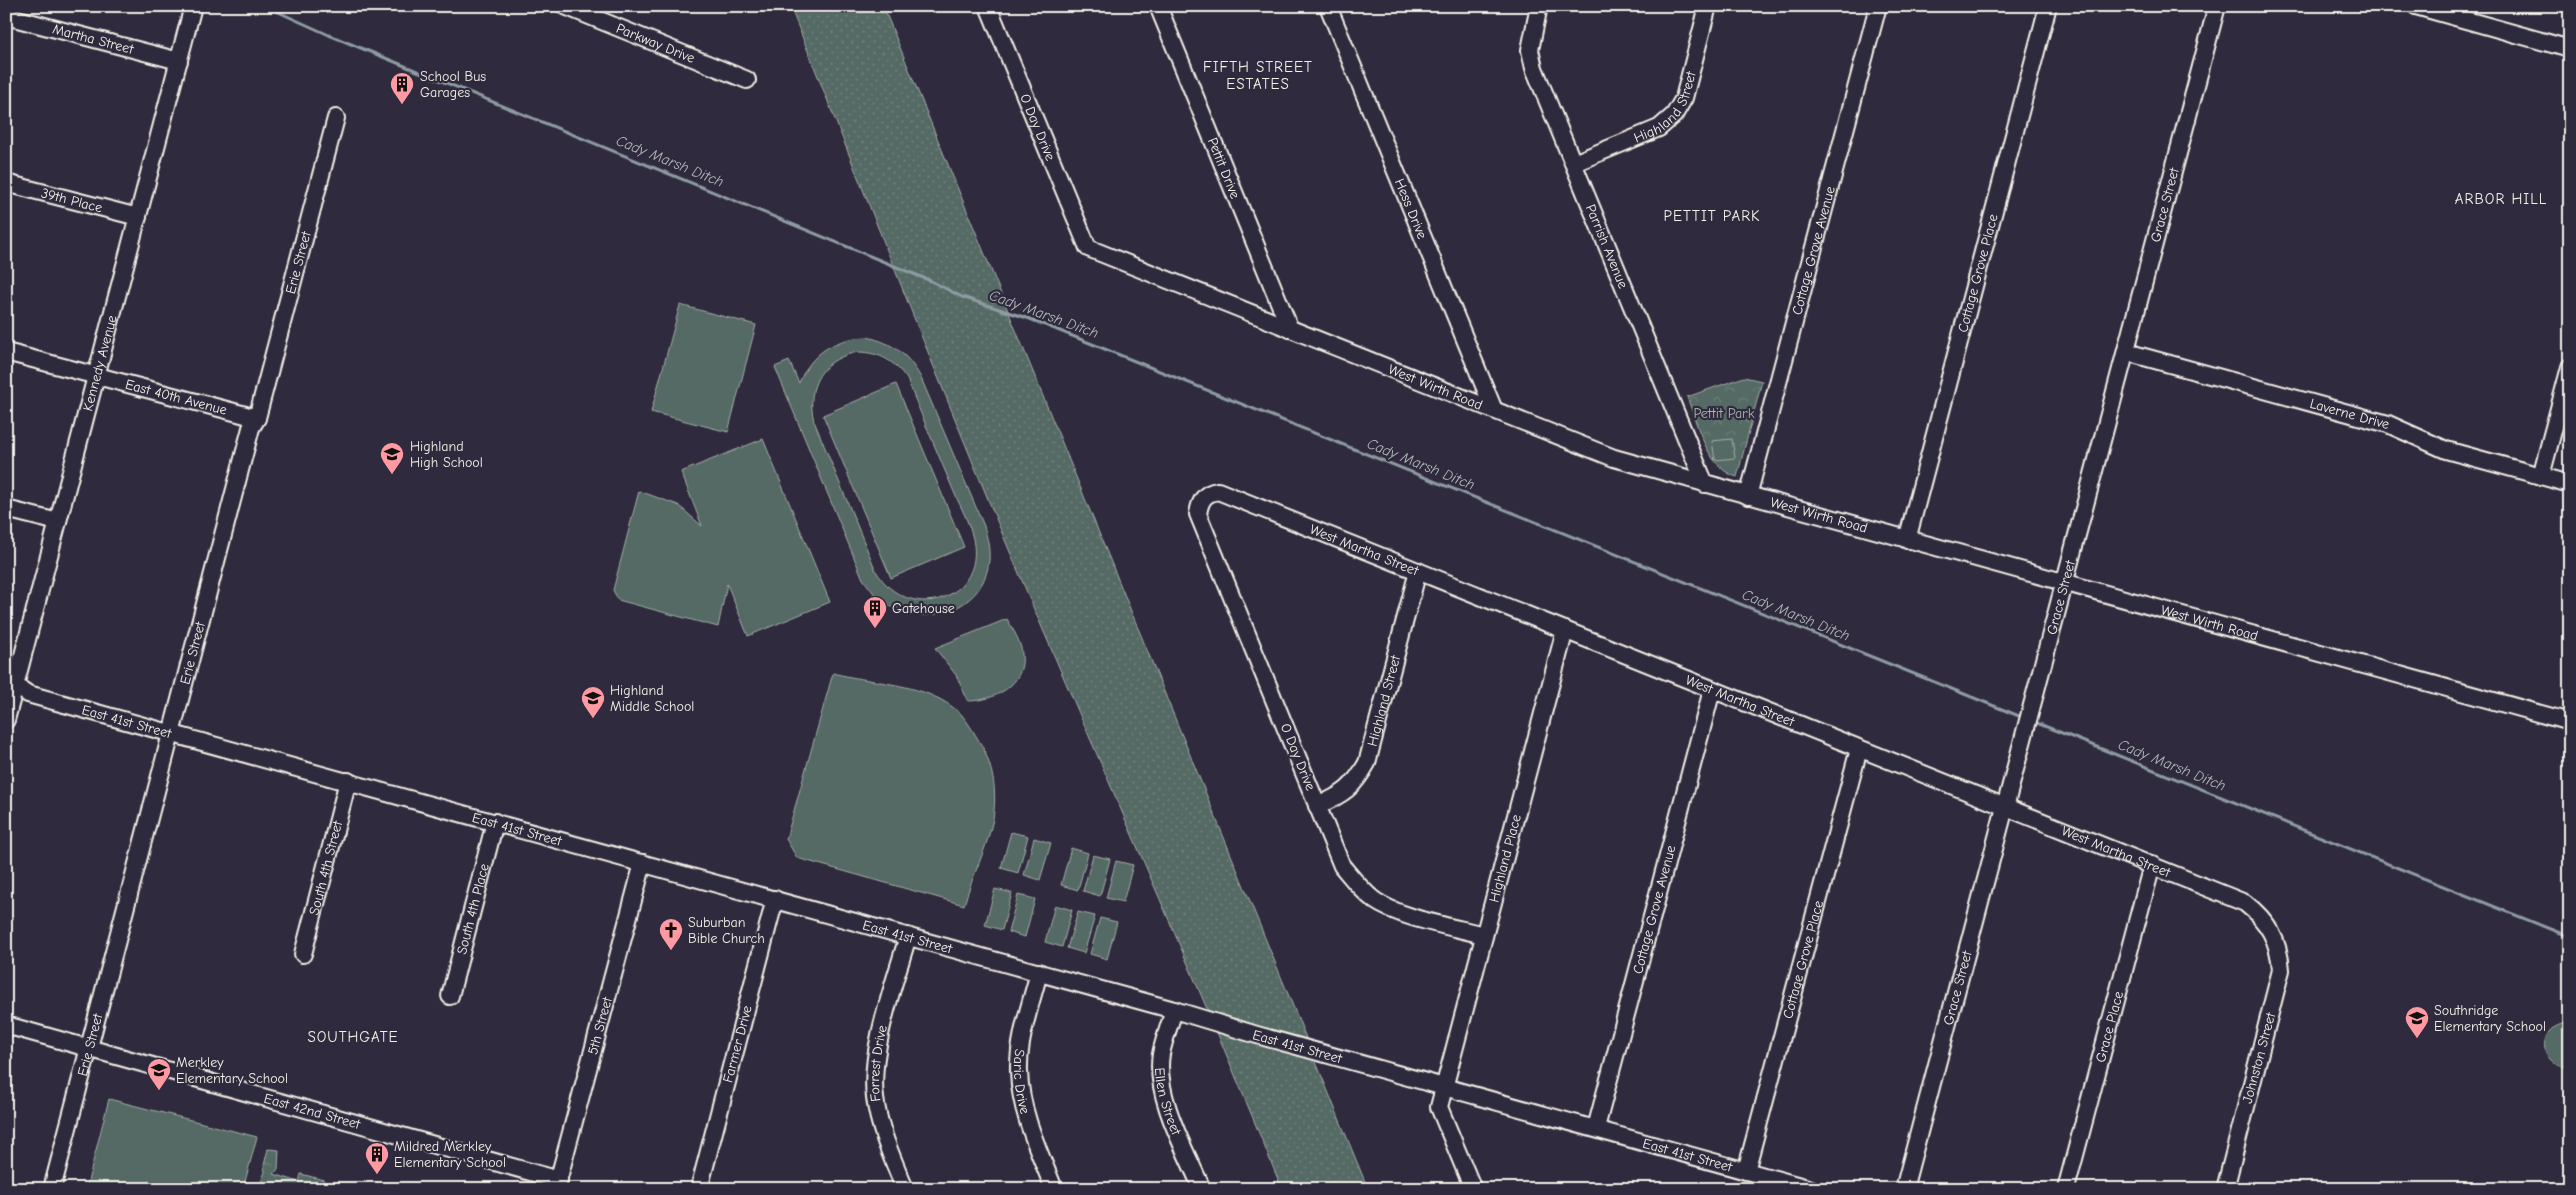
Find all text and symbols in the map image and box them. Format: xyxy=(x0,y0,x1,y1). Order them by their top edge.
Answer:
street label: Parkway Drive xyxy=(614,19,698,66)
street label: Martha Street xyxy=(51,20,136,58)
district label: FIFTH STREET ESTATES xyxy=(1203,58,1313,93)
place label: School Bus Garages xyxy=(420,68,486,101)
street label: Highland Street xyxy=(1631,69,1699,146)
building icon: School Bus Garages xyxy=(389,71,415,105)
street label: O Day Drive xyxy=(1017,91,1059,163)
water label: Cady Marsh Ditch xyxy=(613,131,727,191)
street label: Pettit Drive xyxy=(1204,135,1244,201)
street label: Grace Street xyxy=(2146,165,2183,244)
street label: Hess Drive xyxy=(1391,176,1431,241)
street label: 39th Place xyxy=(39,184,104,216)
street label: Cottage Grove Avenue xyxy=(1788,184,1838,317)
district label: ARBOR HILL xyxy=(2455,190,2547,208)
street label: Parrish Avenue xyxy=(1582,202,1632,291)
district label: PETTIT PARK xyxy=(1664,207,1760,225)
street label: Cottage Grove Place xyxy=(1954,212,2001,334)
street label: Erie Street xyxy=(282,228,315,296)
water label: Cady Marsh Ditch xyxy=(987,286,1101,342)
street label: Kennedy Avenue xyxy=(79,313,120,413)
street label: West Wirth Road xyxy=(1386,360,1485,413)
street label: East 40th Avenue xyxy=(124,375,229,418)
street label: Laverne Drive xyxy=(2308,394,2391,433)
park label: Pettit Park xyxy=(1694,405,1755,422)
water label: Cady Marsh Ditch xyxy=(1364,434,1478,494)
place label: Highland High School xyxy=(410,438,483,471)
school or university icon: Highland High School xyxy=(379,441,405,475)
street label: West Wirth Road xyxy=(1769,493,1870,536)
street label: West Martha Street xyxy=(1307,520,1422,579)
street label: Grace Street xyxy=(2043,557,2079,636)
water label: Cady Marsh Ditch xyxy=(1739,585,1853,645)
building icon: Gatehouse xyxy=(862,595,888,629)
place label: Gatehouse xyxy=(892,600,955,617)
street label: West Wirth Road xyxy=(2159,601,2260,644)
street label: Erie Street xyxy=(176,619,209,686)
street label: Highland Street xyxy=(1363,652,1404,748)
street label: West Martha Street xyxy=(1683,671,1798,730)
place label: Highland Middle School xyxy=(610,682,694,715)
school or university icon: Highland Middle School xyxy=(580,685,606,719)
street label: East 41st Street xyxy=(80,701,174,742)
street label: O Day Drive xyxy=(1277,721,1319,793)
water label: Cady Marsh Ditch xyxy=(2115,735,2229,795)
street label: East 41st Street xyxy=(470,808,565,850)
street label: Highland Place xyxy=(1485,812,1524,904)
street label: South 4th Street xyxy=(305,818,346,917)
street label: West Martha Street xyxy=(2059,822,2174,881)
street label: Cottage Grove Avenue xyxy=(1629,843,1679,976)
street label: South 4th Place xyxy=(453,862,492,956)
street label: Cottage Grove Place xyxy=(1779,898,1827,1020)
place label: Suburban Bible Church xyxy=(688,914,765,947)
street label: East 41st Street xyxy=(861,916,955,957)
church icon: Suburban Bible Church xyxy=(658,917,684,951)
street label: Grace Street xyxy=(1939,948,1975,1027)
street label: Grace Place xyxy=(2092,989,2127,1064)
street label: 5th Street xyxy=(584,994,616,1056)
place label: Southridge Elementary School xyxy=(2434,1002,2546,1035)
street label: Farmer Drive xyxy=(719,1003,755,1084)
school or university icon: Southridge Elementary School xyxy=(2404,1005,2430,1039)
street label: Johnston Street xyxy=(2239,1010,2280,1105)
street label: Erie Street xyxy=(73,1011,106,1078)
street label: Forrest Drive xyxy=(866,1023,890,1103)
street label: East 41st Street xyxy=(1251,1026,1345,1067)
district label: SOUTHGATE xyxy=(307,1028,399,1046)
street label: Saric Drive xyxy=(1010,1048,1034,1116)
place label: Merkley Elementary School xyxy=(176,1054,288,1087)
school or university icon: Merkley Elementary School xyxy=(146,1057,172,1091)
street label: Ellen Street xyxy=(1151,1067,1186,1138)
street label: East 42nd Street xyxy=(262,1089,363,1133)
street label: East 41st Street xyxy=(1641,1134,1735,1175)
place label: Mildred Merkley Elementary School xyxy=(394,1138,506,1171)
building icon: Mildred Merkley Elementary School xyxy=(364,1141,390,1175)

